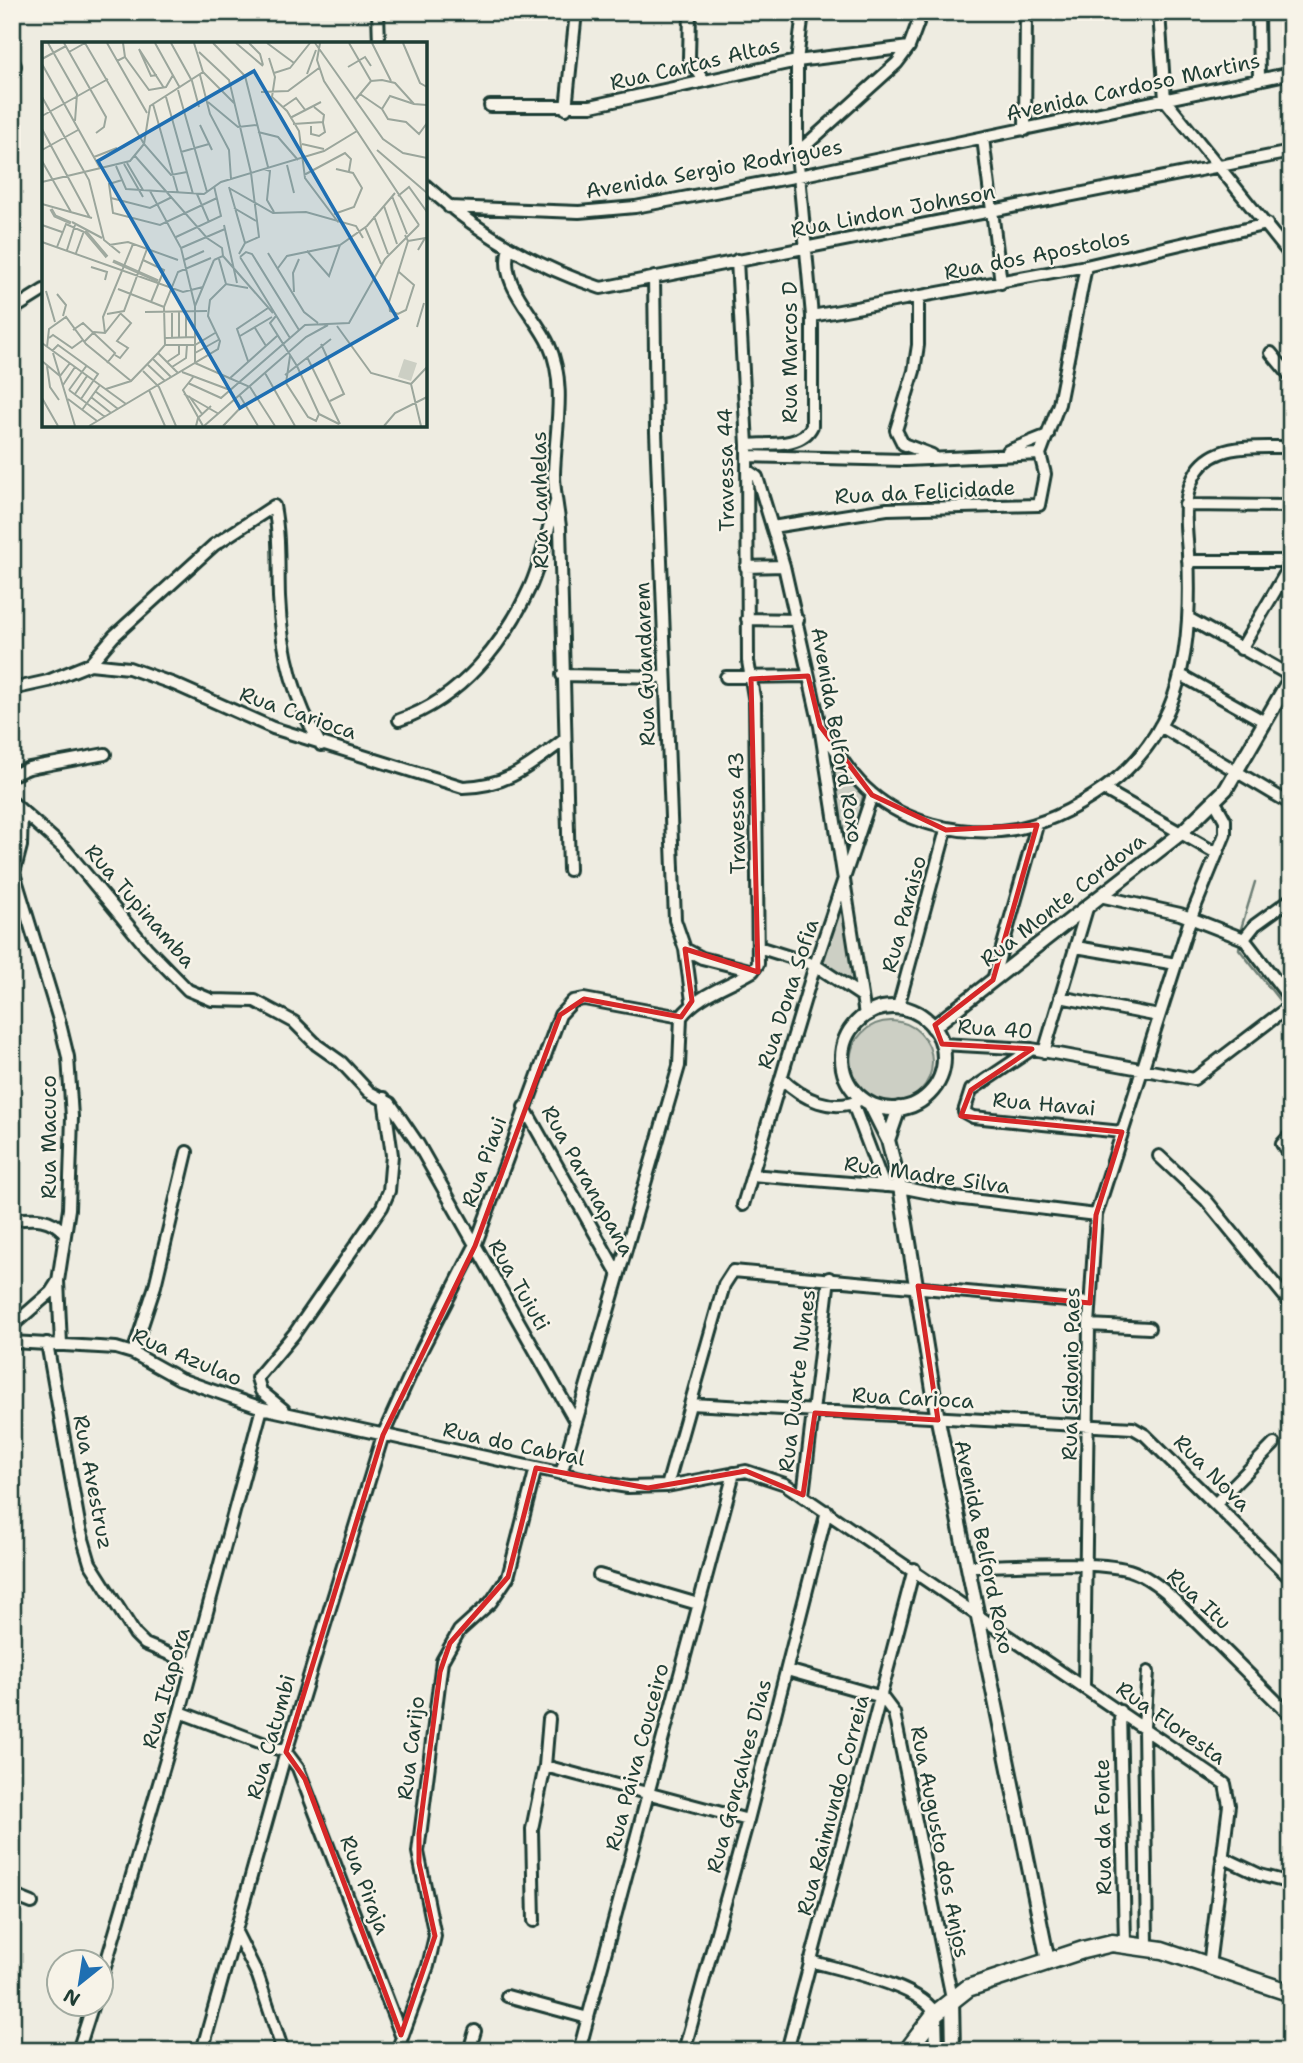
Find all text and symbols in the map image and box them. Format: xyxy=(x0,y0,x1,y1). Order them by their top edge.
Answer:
street label: Rua Cartas Altas xyxy=(607,31,783,97)
inset map xyxy=(42,42,427,427)
street label: Avenida Cardoso Martins xyxy=(1003,46,1263,128)
street label: Avenida Sergio Rodrigues xyxy=(583,133,845,205)
street label: Rua Lindon Johnson xyxy=(788,177,998,245)
street label: Rua dos Apostolos xyxy=(942,223,1132,287)
street label: Rua Marcos D xyxy=(776,281,804,423)
street label: Travessa 44 xyxy=(711,408,741,532)
street label: Rua Lanhelas xyxy=(525,431,555,569)
street label: Rua da Felicidade xyxy=(834,473,1016,511)
street label: Rua Guandarem xyxy=(628,581,662,747)
street label: Avenida Belford Roxo xyxy=(804,625,870,845)
street label: Rua Carioca xyxy=(236,680,360,746)
street label: Travessa 43 xyxy=(722,751,752,875)
street label: Rua Monte Cordova xyxy=(975,827,1151,973)
street label: Rua Tupinamba xyxy=(78,838,202,974)
street label: Rua Paraiso xyxy=(875,852,933,976)
street label: Rua Dona Sofia xyxy=(751,915,825,1073)
street label: Rua 40 xyxy=(956,1012,1034,1046)
street label: Rua Macuco xyxy=(35,1075,63,1199)
street label: Rua Havai xyxy=(991,1086,1097,1122)
street label: Rua Paranapana xyxy=(535,1101,641,1261)
street label: Rua Piaui xyxy=(455,1113,513,1211)
street label: Rua Madre Silva xyxy=(842,1149,1012,1201)
street label: Rua Tuiuti xyxy=(482,1234,556,1336)
street label: Rua Sidonio Paes xyxy=(1055,1287,1087,1461)
street label: Rua Duarte Nunes xyxy=(772,1288,822,1474)
street label: Rua Azulao xyxy=(128,1321,246,1393)
street label: Rua Carioca xyxy=(851,1381,975,1415)
street label: Rua Avestruz xyxy=(66,1413,120,1551)
street label: Rua do Cabral xyxy=(440,1415,588,1473)
street label: Rua Nova xyxy=(1167,1428,1257,1518)
street label: Avenida Belford Roxo xyxy=(948,1437,1020,1657)
street label: Rua Itu xyxy=(1161,1562,1237,1636)
street label: Rua Itapora xyxy=(135,1624,197,1752)
street label: Rua Paiva Couceiro xyxy=(598,1660,676,1854)
street label: Rua Catumbi xyxy=(240,1671,302,1803)
street label: Rua Floresta xyxy=(1111,1675,1231,1771)
street label: Rua Gonçalves Dias xyxy=(700,1676,778,1876)
street label: Rua Raimundo Correia xyxy=(790,1691,876,1919)
street label: Rua Carijo xyxy=(391,1694,431,1802)
street label: Rua Augusto dos Anjos xyxy=(904,1724,976,1960)
street label: Rua da Fonte xyxy=(1088,1759,1118,1895)
street label: Rua Piraja xyxy=(333,1832,397,1938)
north arrow xyxy=(46,1948,116,2018)
text: N xyxy=(59,1983,85,2012)

